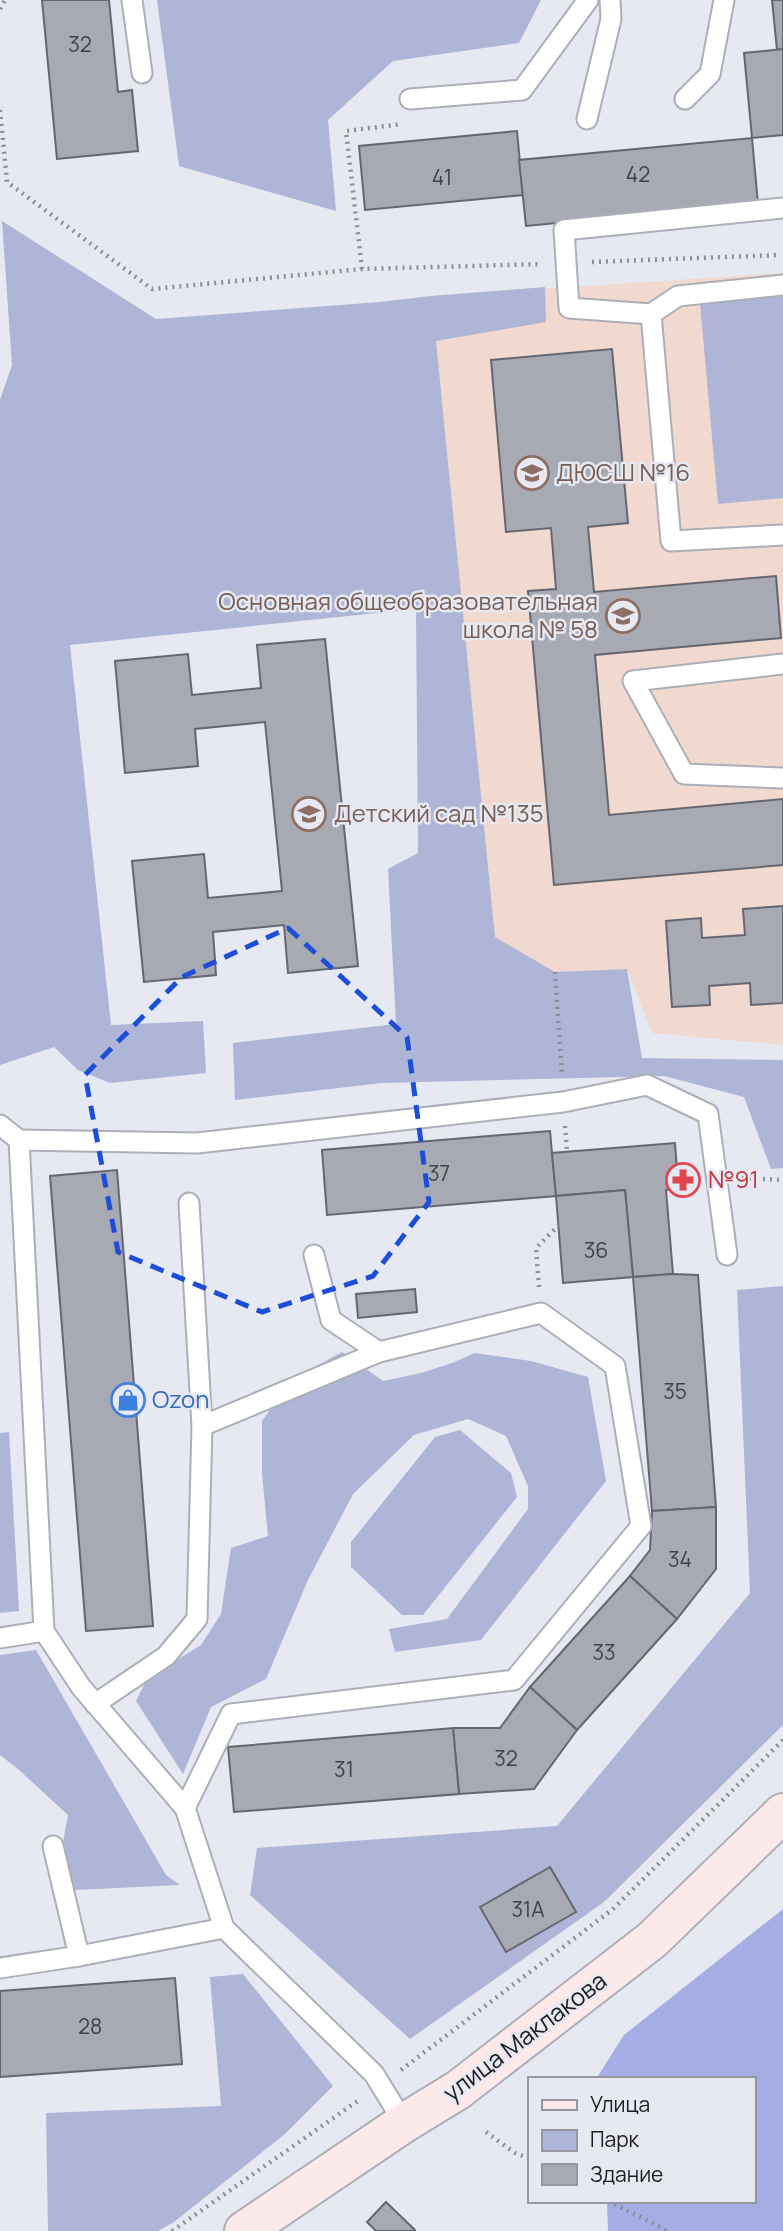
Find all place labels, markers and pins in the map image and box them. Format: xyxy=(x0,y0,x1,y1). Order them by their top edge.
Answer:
school or university icon: ДЮСШ №16 xyxy=(513,454,551,492)
place label: ДЮСШ №16 xyxy=(556,455,690,488)
place label: Основная общеобразовательная школа № 58 xyxy=(218,584,598,645)
school or university icon: Основная общеобразовательная школа № 58 xyxy=(604,597,642,635)
school or university icon: Детский сад №135 xyxy=(290,795,328,833)
place label: Детский сад №135 xyxy=(334,796,544,829)
pharmacy icon: №91 xyxy=(664,1161,702,1199)
place label: №91 xyxy=(708,1162,759,1195)
shop icon: Ozon xyxy=(109,1381,147,1419)
place label: Ozon xyxy=(152,1382,210,1415)

